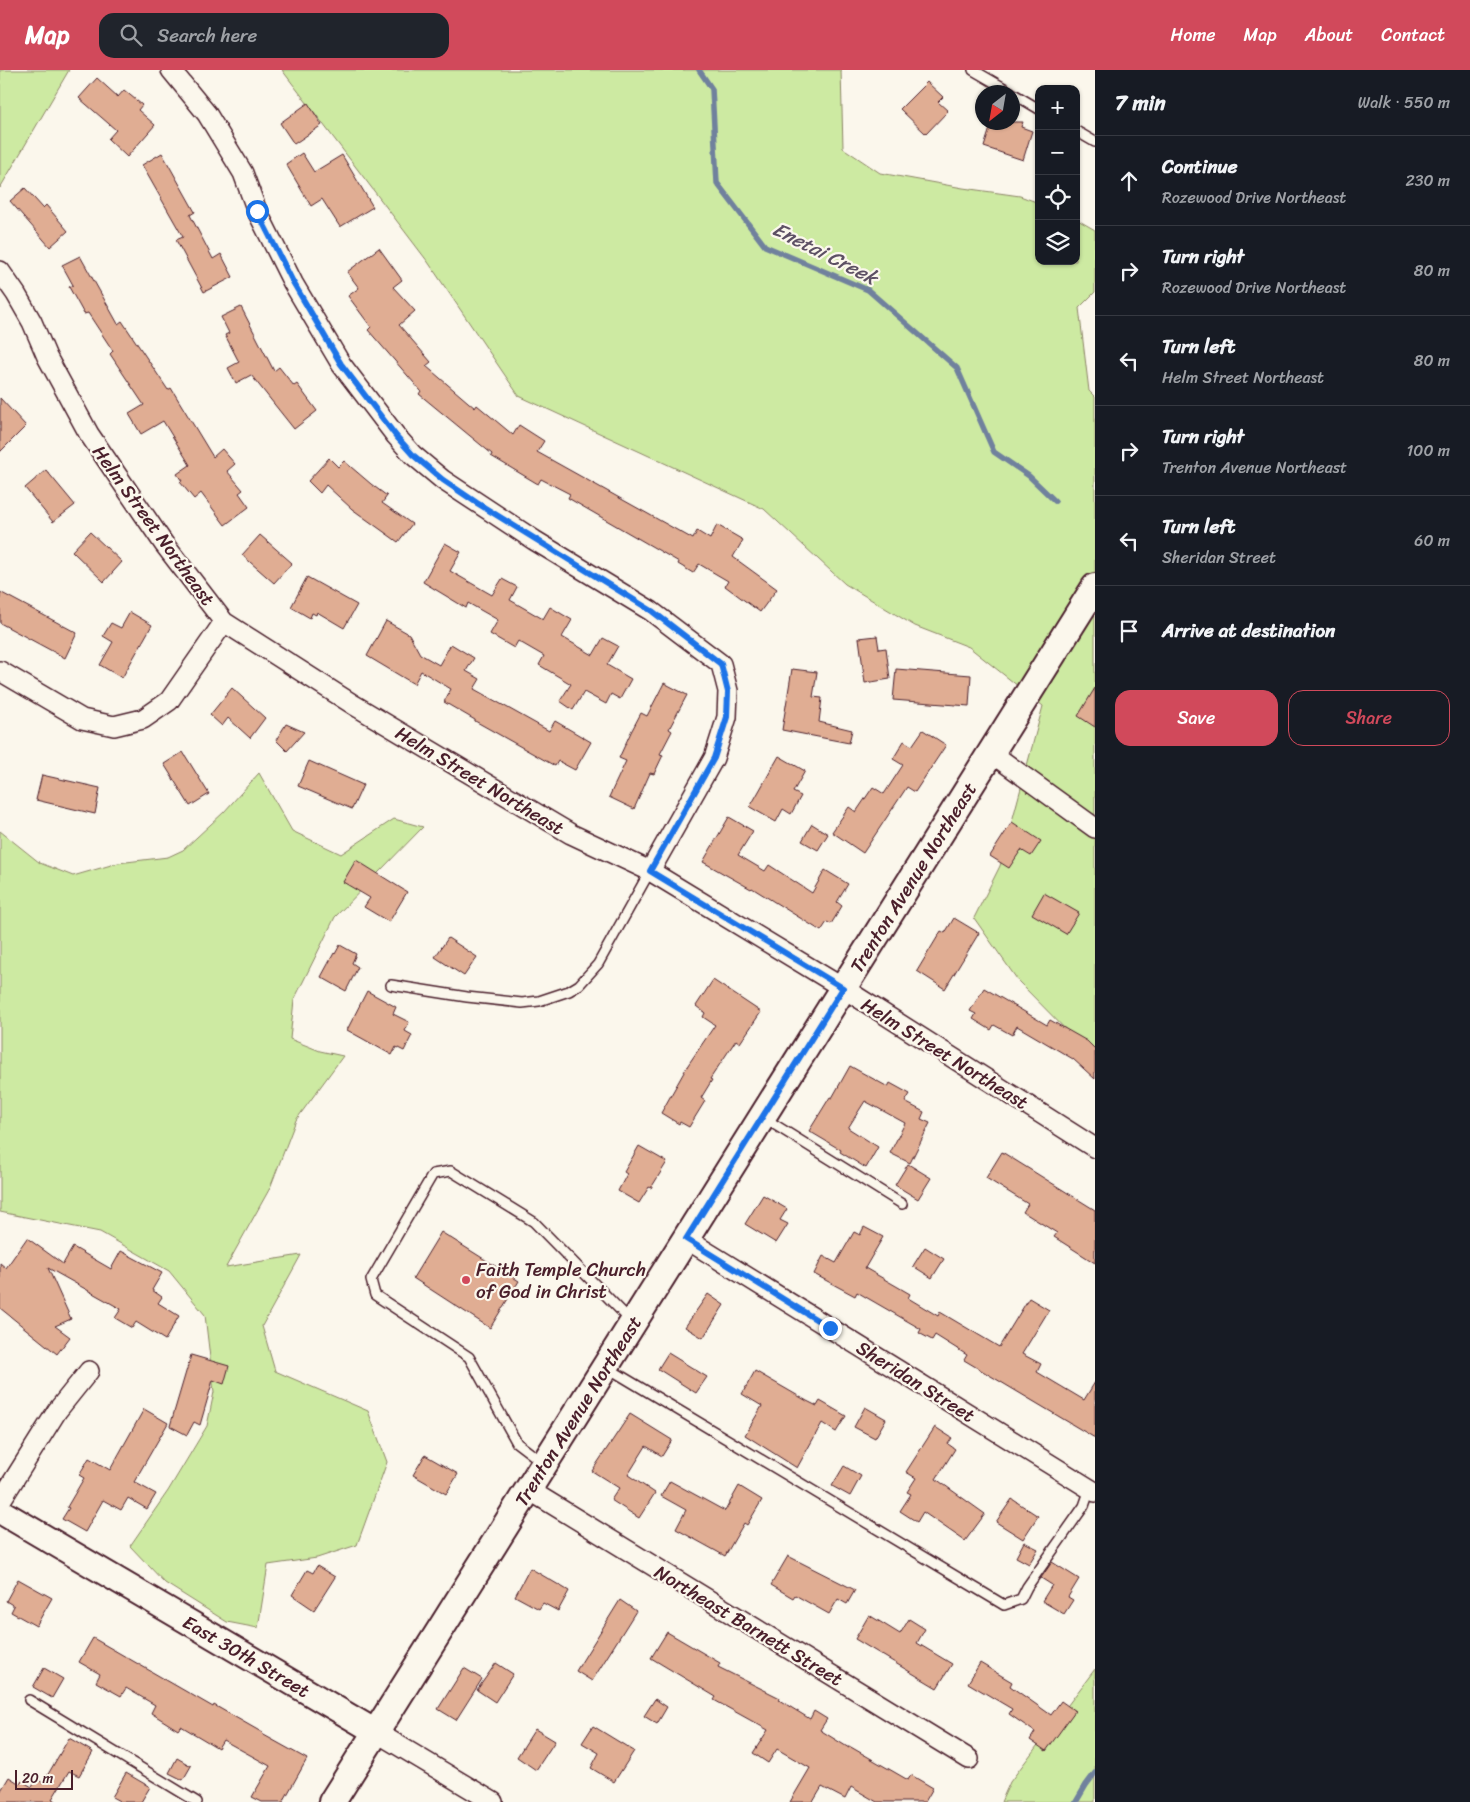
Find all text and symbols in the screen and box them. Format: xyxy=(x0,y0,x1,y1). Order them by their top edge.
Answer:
search box xyxy=(99,13,449,58)
text: Map xyxy=(25,14,69,56)
text: Search here xyxy=(157,19,257,52)
text: Home xyxy=(1171,19,1216,51)
text: Map xyxy=(1244,19,1277,51)
text: About xyxy=(1305,19,1353,51)
text: Contact xyxy=(1381,19,1445,51)
icon: search xyxy=(117,21,145,49)
text: 7 min xyxy=(1115,84,1166,122)
north arrow xyxy=(975,85,1020,130)
map controls xyxy=(1035,85,1080,265)
button: + xyxy=(1035,85,1080,130)
text: Walk · 550 m xyxy=(1358,88,1450,117)
button: − xyxy=(1035,130,1080,175)
text: Continue xyxy=(1162,150,1238,183)
text: 230 m xyxy=(1405,166,1450,195)
icon: ahead xyxy=(1115,167,1143,195)
button: locate xyxy=(1035,175,1080,220)
text: Rozewood Drive Northeast xyxy=(1162,183,1346,212)
route start xyxy=(246,200,269,223)
water label: Enetai Creek xyxy=(766,212,885,296)
button: layers xyxy=(1035,220,1080,265)
text: Turn right xyxy=(1162,240,1244,273)
text: 80 m xyxy=(1414,256,1450,285)
icon: right xyxy=(1115,257,1143,285)
text: Rozewood Drive Northeast xyxy=(1162,273,1346,302)
text: Turn left xyxy=(1162,330,1235,363)
text: 80 m xyxy=(1414,346,1450,375)
icon: left xyxy=(1115,347,1143,375)
text: Helm Street Northeast xyxy=(1162,363,1324,392)
text: Turn right xyxy=(1162,420,1244,453)
text: 100 m xyxy=(1406,436,1450,465)
icon: right xyxy=(1115,437,1143,465)
street label: Helm Street Northeast xyxy=(84,438,223,613)
text: Trenton Avenue Northeast xyxy=(1162,453,1347,482)
text: Turn left xyxy=(1162,510,1235,543)
text: 60 m xyxy=(1414,526,1450,555)
icon: left xyxy=(1115,527,1143,555)
text: Sheridan Street xyxy=(1162,543,1276,572)
text: Arrive at destination xyxy=(1162,614,1335,647)
icon: arrive xyxy=(1115,617,1143,645)
button: Save xyxy=(1115,690,1278,746)
button: Share xyxy=(1288,690,1450,746)
street label: Helm Street Northeast xyxy=(389,717,571,844)
street label: Trenton Avenue Northeast xyxy=(841,776,986,979)
street label: Helm Street Northeast xyxy=(854,988,1035,1118)
place label: Faith Temple Church of God in Christ xyxy=(476,1253,646,1308)
marker: Faith Temple Church of God in Christ xyxy=(460,1274,472,1286)
street label: Trenton Avenue Northeast xyxy=(506,1309,651,1513)
route end xyxy=(819,1317,842,1340)
street label: Sheridan Street xyxy=(850,1332,982,1431)
street label: Northeast Barnett Street xyxy=(648,1556,850,1695)
street label: East 30th Street xyxy=(176,1606,316,1707)
text: 20 m xyxy=(22,1766,53,1791)
scale bar xyxy=(15,1767,72,1790)

